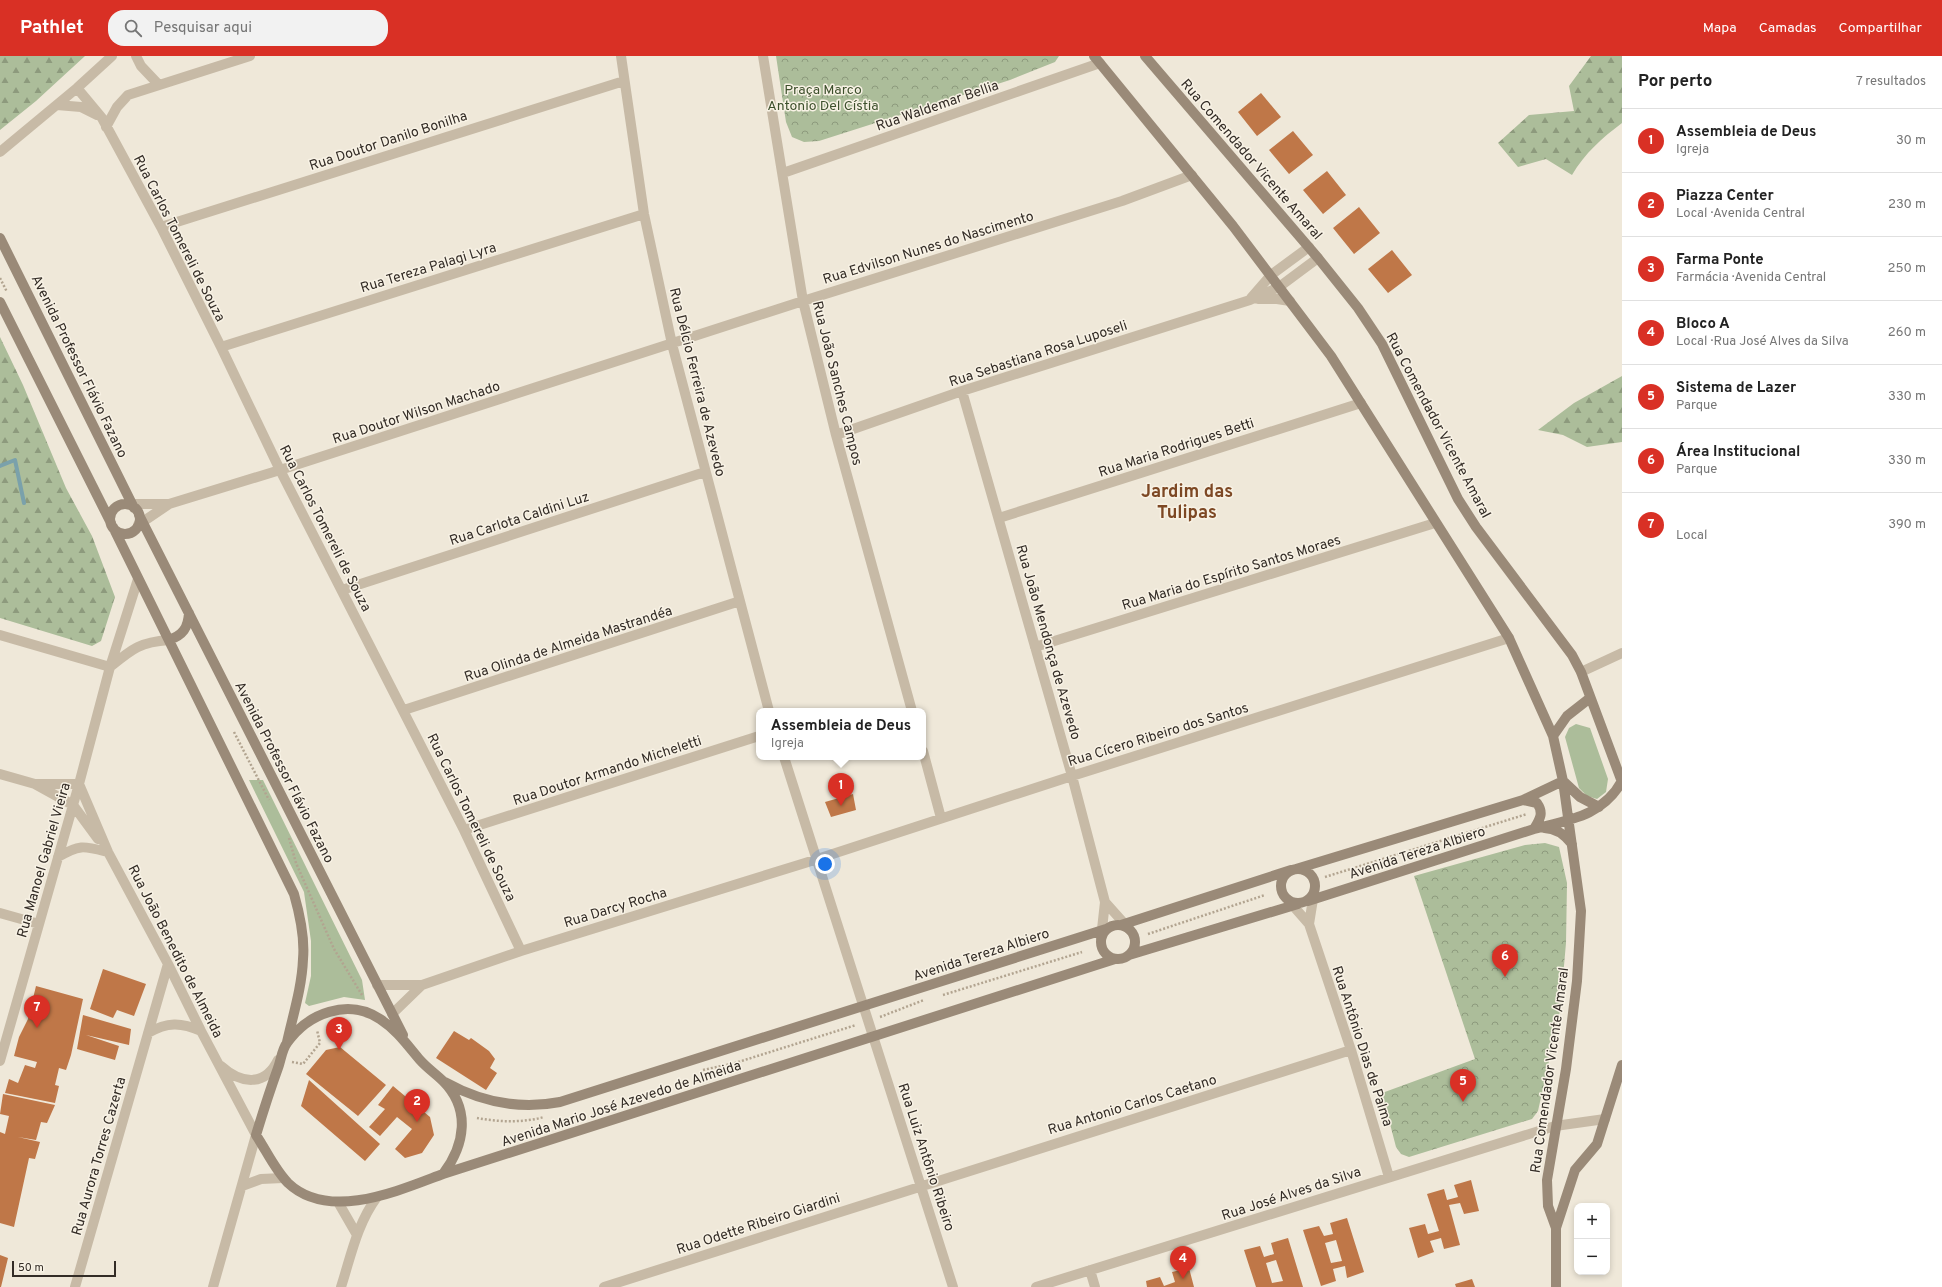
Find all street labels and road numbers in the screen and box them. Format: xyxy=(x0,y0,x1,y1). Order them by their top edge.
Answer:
street label: Rua Comendador Vicente Amaral xyxy=(1176,76,1325,244)
street label: Rua Waldemar Bellia xyxy=(874,77,1001,135)
street label: Rua Doutor Danilo Bonilha xyxy=(307,108,470,175)
street label: Rua Carlos Tomereli de Souza xyxy=(129,152,228,325)
street label: Rua Edvilson Nunes do Nascimento xyxy=(821,208,1036,289)
street label: Rua Tereza Palagi Lyra xyxy=(358,240,498,297)
street label: Avenida Professor Flávio Fazano xyxy=(27,272,131,461)
street label: Rua Délcio Ferreira de Azevedo xyxy=(665,286,728,479)
street label: Rua João Sanches Campos xyxy=(808,299,865,467)
street label: Rua Sebastiana Rosa Luposeli xyxy=(947,318,1130,391)
street label: Rua Comendador Vicente Amaral xyxy=(1381,330,1494,521)
street label: Rua Doutor Wilson Machado xyxy=(331,378,503,449)
street label: Rua Maria Rodrigues Betti xyxy=(1096,415,1257,482)
street label: Rua Carlos Tomereli de Souza xyxy=(275,442,374,615)
street label: Rua Carlota Caldini Luz xyxy=(447,489,591,550)
street label: Rua Maria do Espírito Santos Moraes xyxy=(1120,532,1343,615)
street label: Rua João Mendonça de Azevedo xyxy=(1012,543,1084,742)
street label: Rua Olinda de Almeida Mastrandéa xyxy=(462,603,675,686)
street label: Avenida Professor Flávio Fazano xyxy=(230,679,337,866)
street label: Rua Cícero Ribeiro dos Santos xyxy=(1066,700,1251,771)
street label: Rua Carlos Tomereli de Souza xyxy=(423,731,519,904)
street label: Rua Doutor Armando Micheletti xyxy=(511,733,704,810)
street label: Rua Manoel Gabriel Vieira xyxy=(14,781,75,940)
street label: Avenida Tereza Albiero xyxy=(1347,823,1488,884)
street label: Rua João Benedito de Almeida xyxy=(124,862,226,1041)
street label: Rua Darcy Rocha xyxy=(562,885,669,932)
street label: Avenida Tereza Albiero xyxy=(911,925,1052,986)
street label: Rua Antônio Dias de Palma xyxy=(1328,964,1396,1129)
street label: Rua Comendador Vicente Amaral xyxy=(1528,966,1573,1174)
street label: Avenida Mario José Azevedo de Almeida xyxy=(499,1058,744,1151)
street label: Rua Antonio Carlos Caetano xyxy=(1046,1072,1219,1139)
street label: Rua Aurora Torres Cazerta xyxy=(69,1075,130,1238)
street label: Rua Luiz Antônio Ribeiro xyxy=(894,1081,958,1234)
street label: Rua José Alves da Silva xyxy=(1220,1164,1363,1225)
street label: Rua Odette Ribeiro Giardini xyxy=(674,1190,842,1259)

